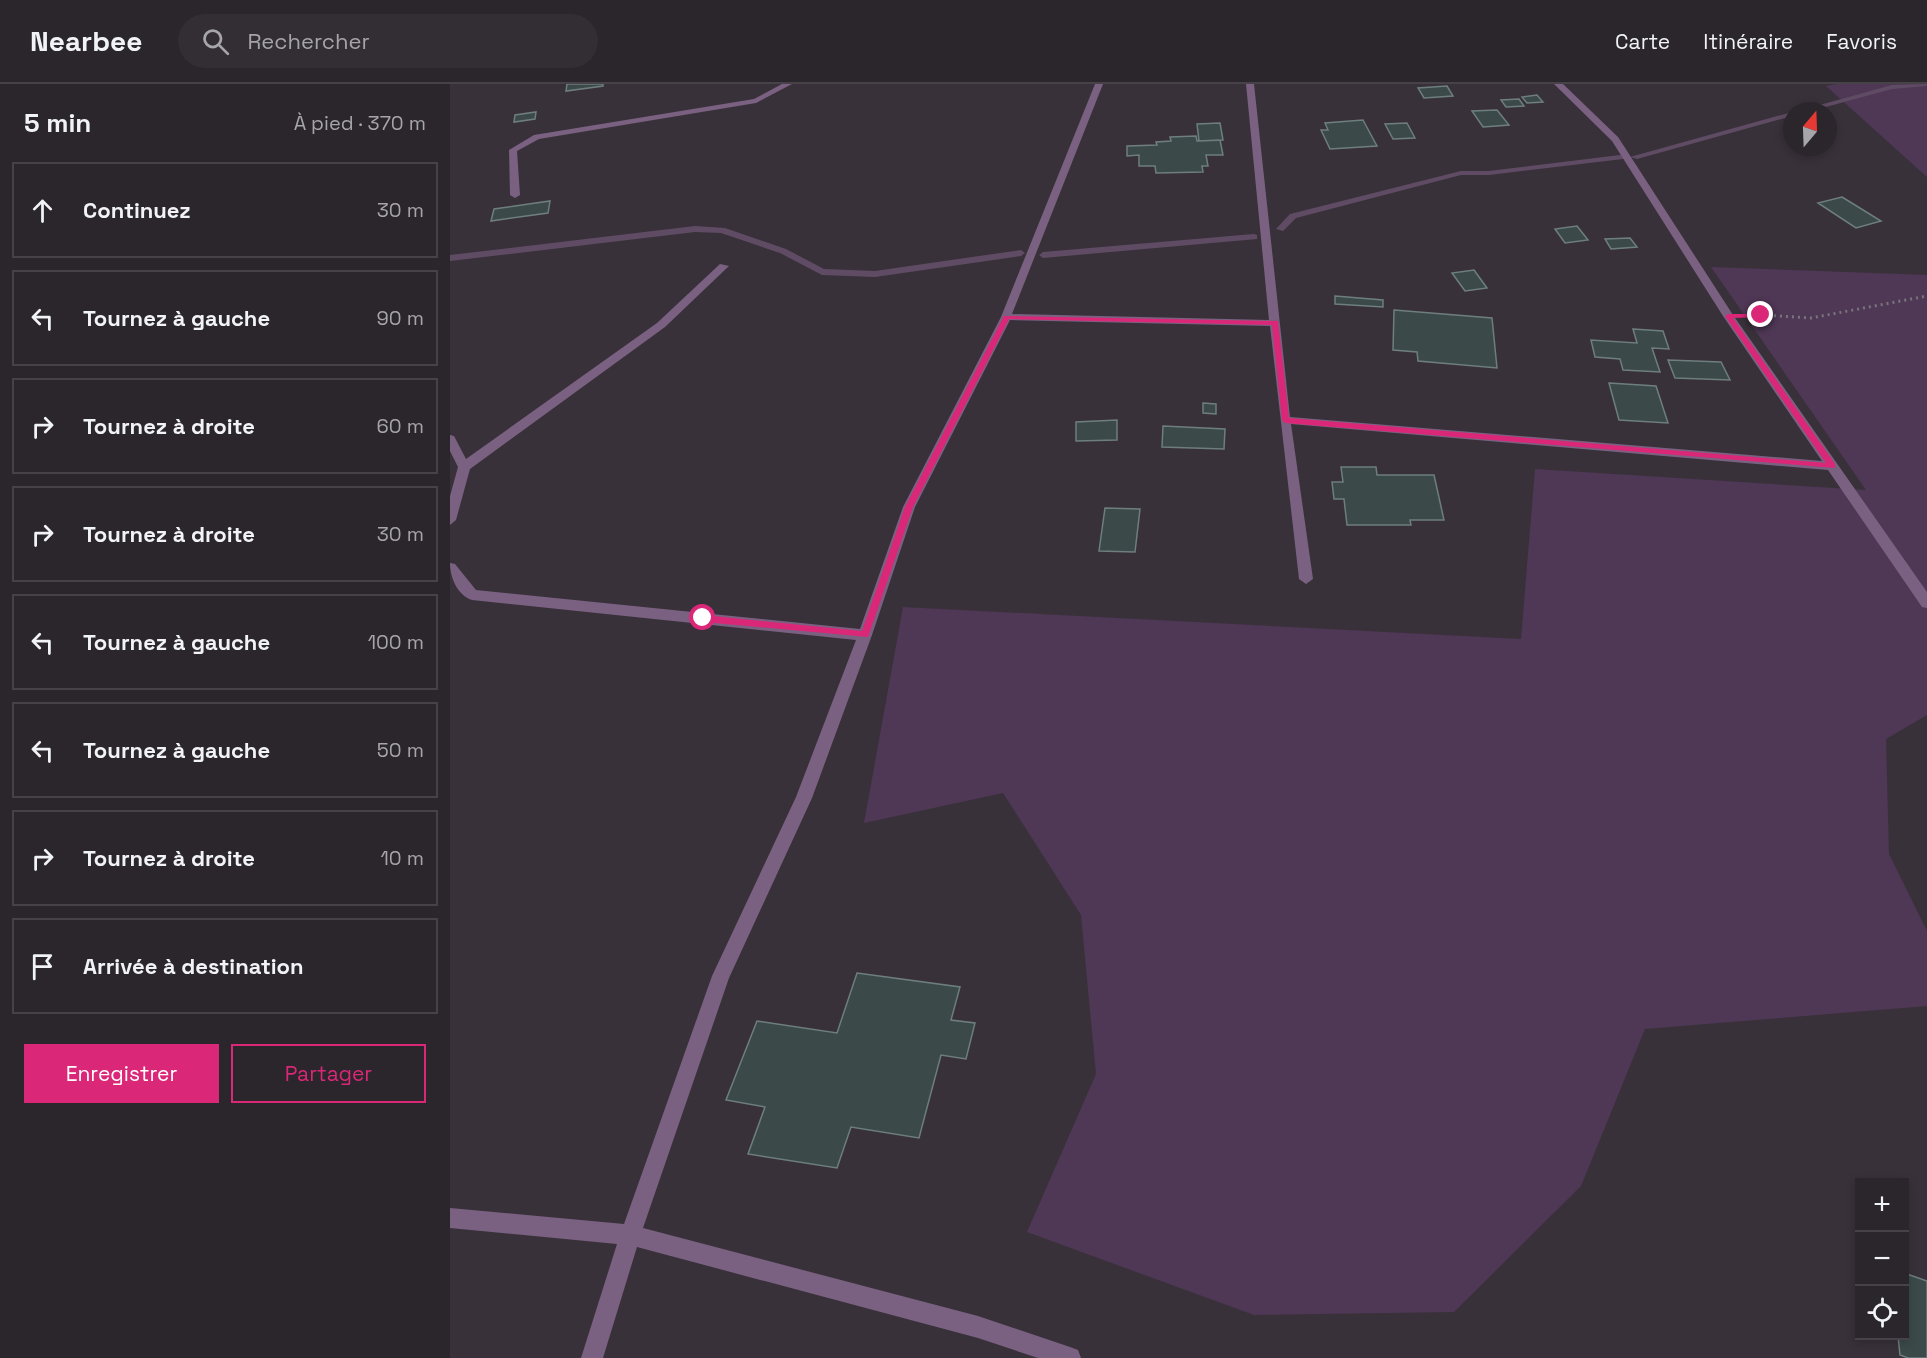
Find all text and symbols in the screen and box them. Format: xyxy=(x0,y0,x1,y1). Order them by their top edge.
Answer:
search box xyxy=(178,14,598,68)
text: Nearbee xyxy=(30,23,142,59)
icon: search xyxy=(199,25,232,58)
text: Rechercher xyxy=(247,27,370,55)
text: Carte xyxy=(1615,28,1670,55)
text: Itinéraire xyxy=(1703,28,1793,55)
text: Favoris xyxy=(1826,28,1897,55)
north arrow xyxy=(1783,102,1837,156)
text: 5 min xyxy=(24,106,91,140)
text: À pied · 370 m xyxy=(294,110,426,136)
icon: ahead xyxy=(26,194,59,227)
text: Continuez xyxy=(83,196,191,224)
text: 30 m xyxy=(377,197,424,223)
route end xyxy=(1747,301,1773,327)
icon: left xyxy=(26,302,59,335)
text: Tournez à gauche xyxy=(83,304,270,332)
text: 90 m xyxy=(377,305,424,331)
icon: right xyxy=(26,410,59,443)
text: Tournez à droite xyxy=(83,412,255,440)
text: 60 m xyxy=(377,413,424,439)
icon: right xyxy=(26,518,59,551)
text: Tournez à droite xyxy=(83,520,255,548)
text: 30 m xyxy=(377,521,424,547)
route start xyxy=(689,604,715,630)
icon: left xyxy=(26,626,59,659)
text: Tournez à gauche xyxy=(83,628,270,656)
text: 100 m xyxy=(368,629,424,655)
icon: left xyxy=(26,734,59,767)
text: Tournez à gauche xyxy=(83,736,270,764)
text: 50 m xyxy=(377,737,424,763)
icon: right xyxy=(26,842,59,875)
text: Tournez à droite xyxy=(83,844,255,872)
text: 10 m xyxy=(380,845,424,871)
icon: arrive xyxy=(26,950,59,983)
text: Arrivée à destination xyxy=(83,952,304,980)
button: Enregistrer xyxy=(24,1044,219,1103)
button: Partager xyxy=(231,1044,426,1103)
map controls xyxy=(1855,1178,1909,1340)
button: + xyxy=(1855,1178,1909,1232)
button: − xyxy=(1855,1232,1909,1286)
button: locate xyxy=(1855,1286,1909,1340)

